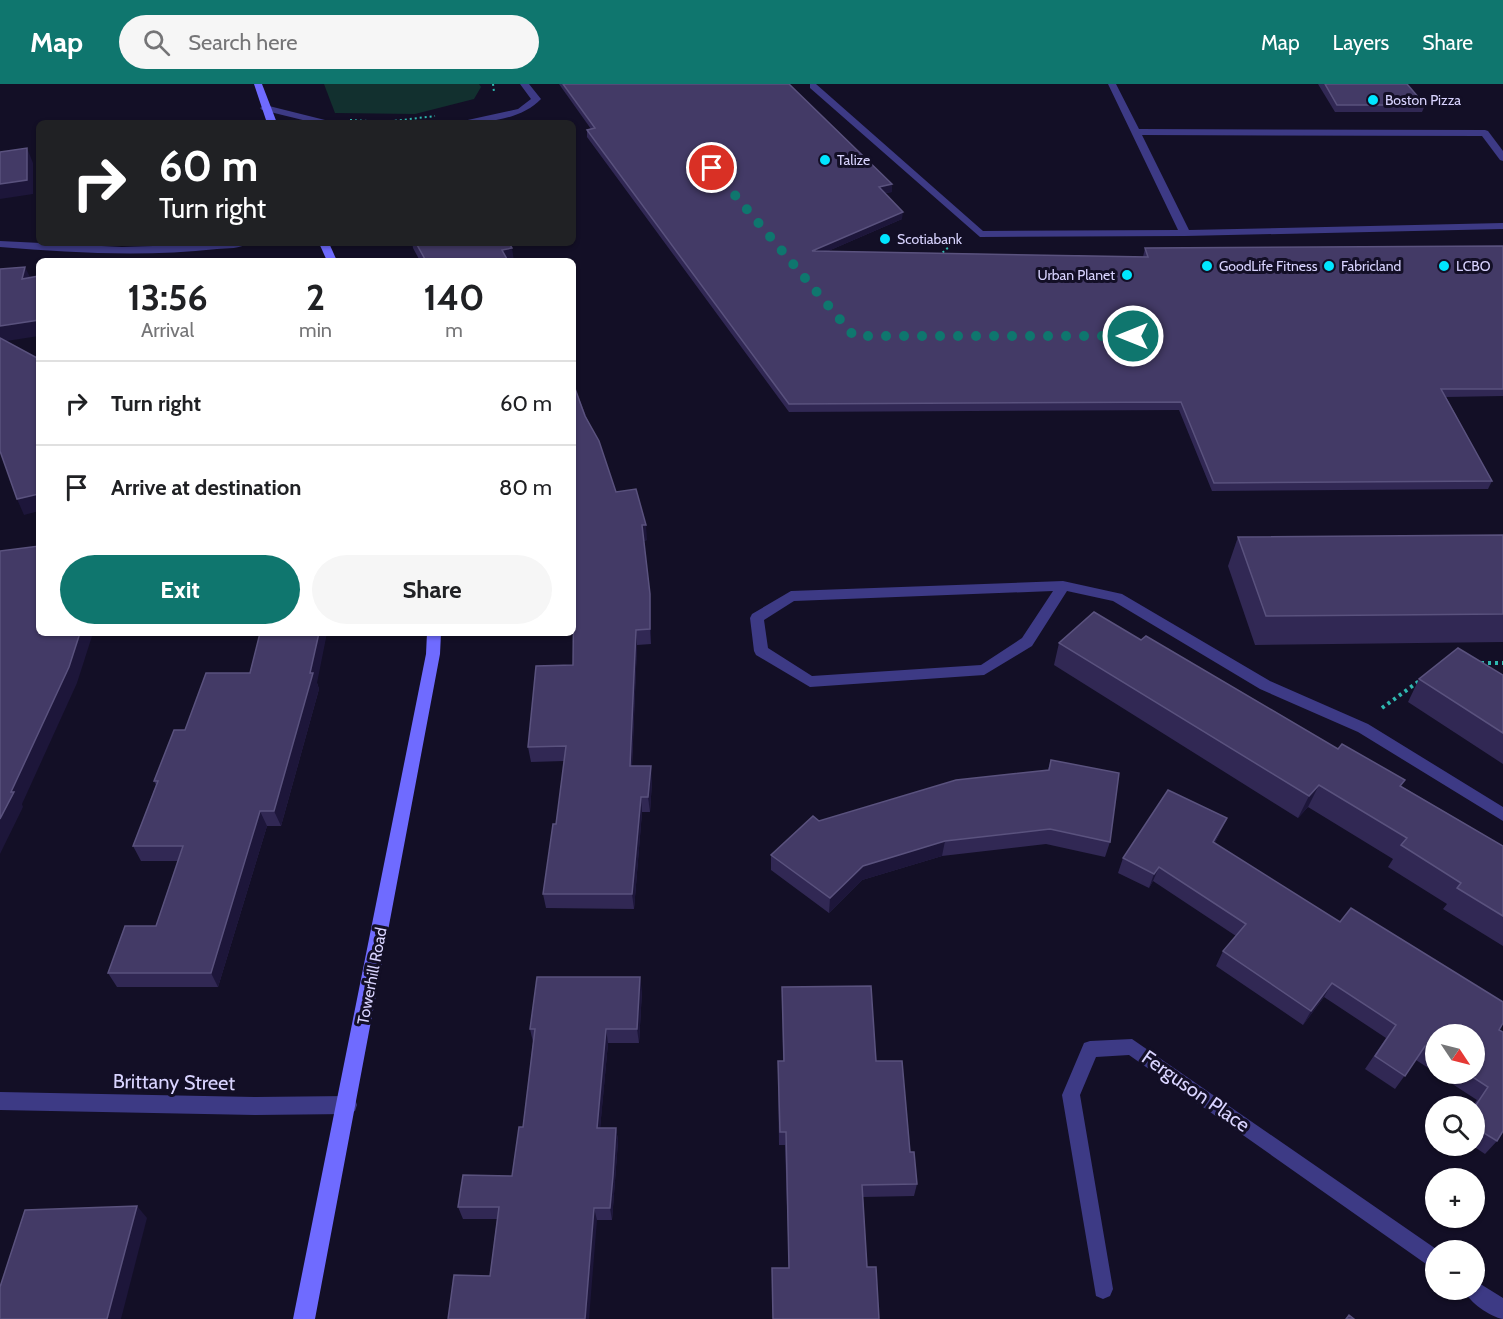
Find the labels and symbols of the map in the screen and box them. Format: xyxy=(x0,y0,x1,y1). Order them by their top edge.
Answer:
place label: Boston Pizza xyxy=(1385,91,1461,109)
marker: Boston Pizza xyxy=(1366,93,1380,107)
pin xyxy=(686,142,737,193)
place label: Talize xyxy=(837,151,870,169)
marker: Talize xyxy=(818,153,832,167)
place label: Scotiabank xyxy=(897,230,963,248)
marker: Scotiabank xyxy=(878,232,892,246)
place label: GoodLife Fitness xyxy=(1219,257,1318,275)
place label: Fabricland xyxy=(1341,257,1401,275)
place label: LCBO xyxy=(1456,257,1491,275)
marker: GoodLife Fitness xyxy=(1200,259,1214,273)
marker: Fabricland xyxy=(1322,259,1336,273)
marker: LCBO xyxy=(1437,259,1451,273)
place label: Urban Planet xyxy=(1038,266,1115,284)
marker: Urban Planet xyxy=(1120,268,1134,282)
position arrow xyxy=(1101,304,1165,368)
street label: Towerhill Road xyxy=(353,926,391,1026)
north arrow xyxy=(1425,1024,1485,1084)
street label: Ferguson Place xyxy=(1137,1045,1255,1137)
street label: Brittany Street xyxy=(113,1069,236,1095)

